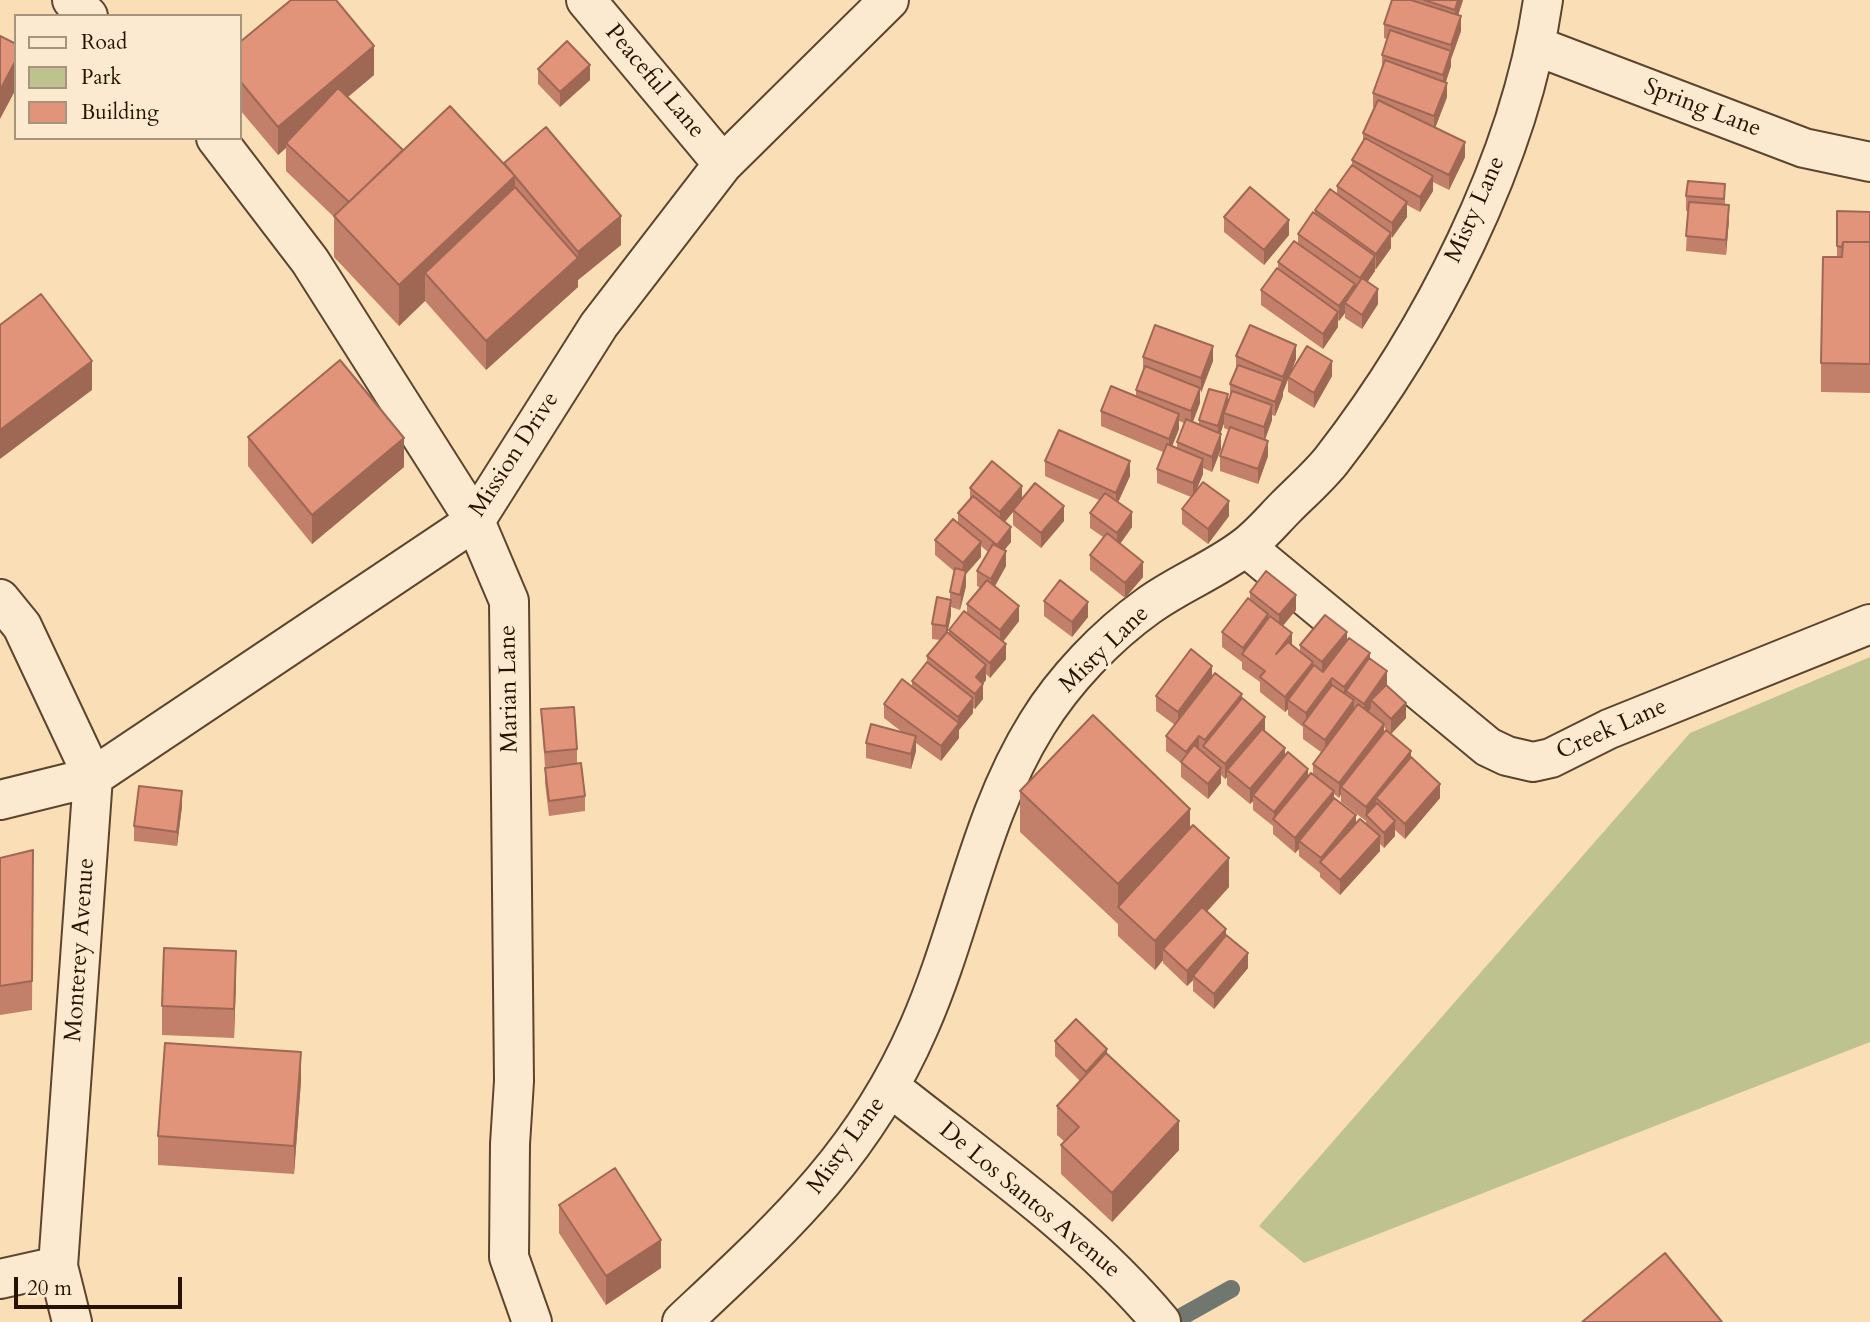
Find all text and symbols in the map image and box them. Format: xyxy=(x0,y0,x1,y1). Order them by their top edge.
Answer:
legend xyxy=(14,14,242,140)
street label: Peaceful Lane xyxy=(598,19,710,145)
text: Road xyxy=(81,28,127,57)
text: Park xyxy=(81,63,121,92)
street label: Spring Lane xyxy=(1639,73,1765,145)
text: Building xyxy=(81,98,159,127)
street label: Misty Lane xyxy=(1440,152,1512,268)
street label: Mission Drive xyxy=(464,387,566,523)
street label: Misty Lane xyxy=(1054,600,1156,700)
street label: Marian Lane xyxy=(494,625,526,753)
street label: Creek Lane xyxy=(1552,693,1672,767)
street label: Monterey Avenue xyxy=(60,857,102,1043)
street label: Misty Lane xyxy=(802,1092,892,1200)
street label: De Los Santos Avenue xyxy=(933,1117,1125,1285)
scale bar xyxy=(18,1262,186,1306)
text: 20 m xyxy=(27,1274,72,1303)

